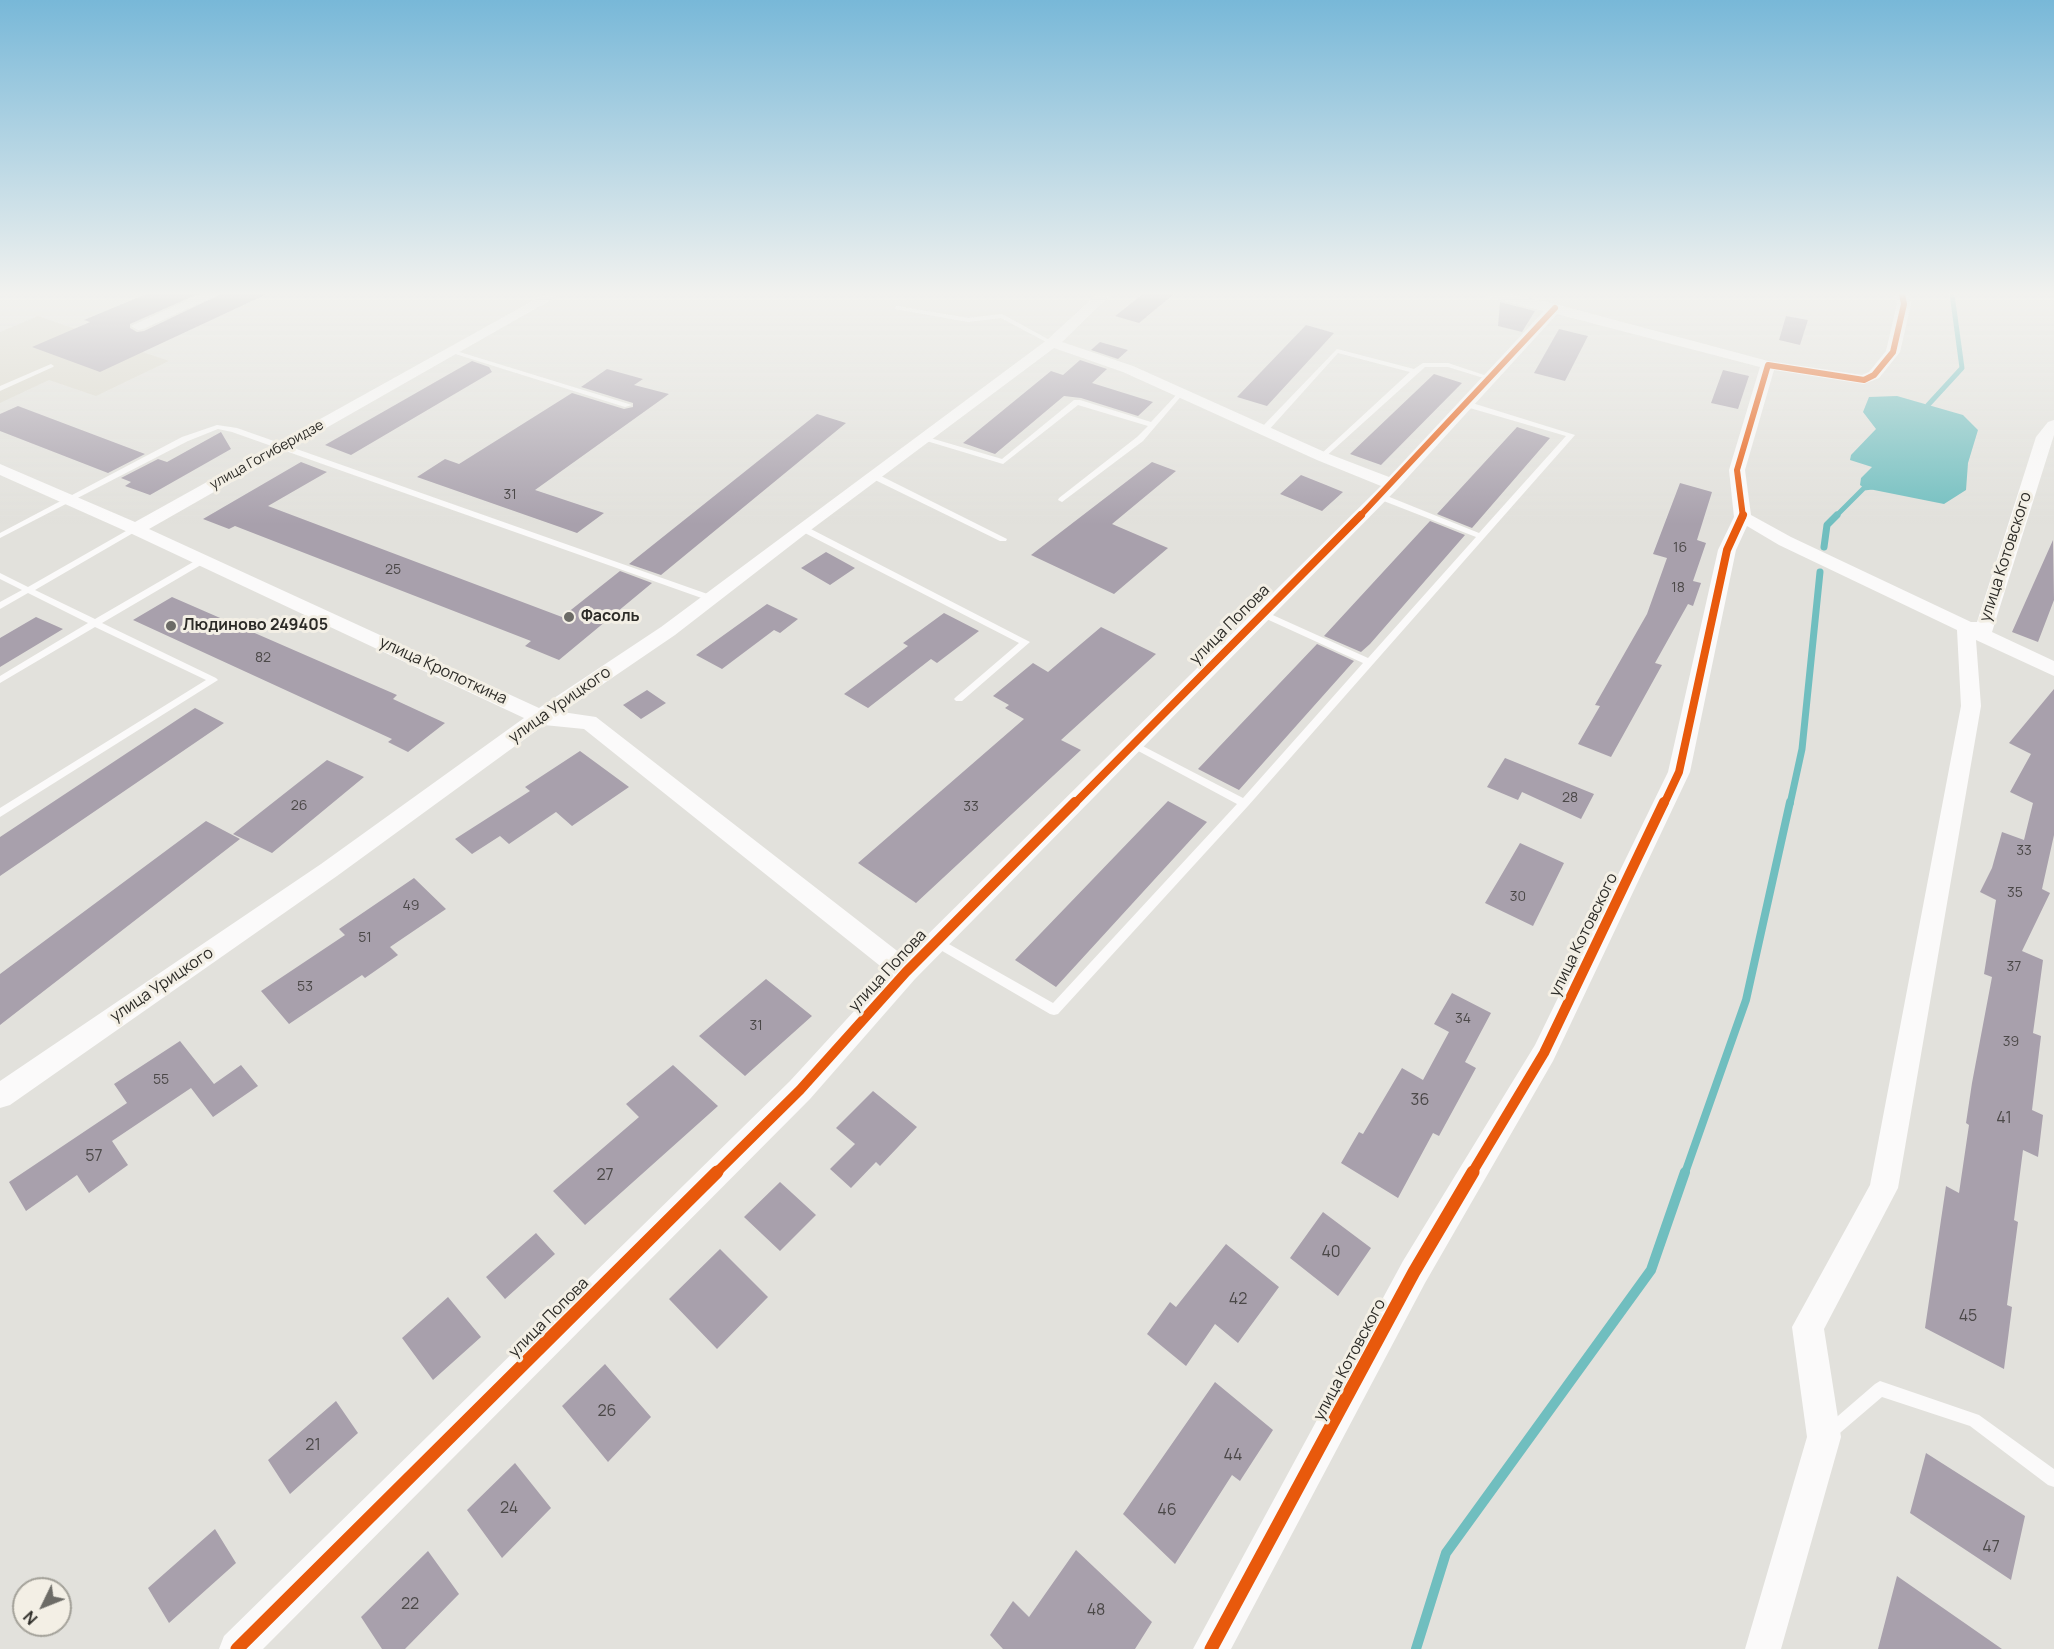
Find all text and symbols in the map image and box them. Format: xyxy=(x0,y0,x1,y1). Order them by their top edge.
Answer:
street label: улица Гогиберидзе xyxy=(207,417,327,493)
house number: 31 xyxy=(503,487,517,503)
street label: улица Котовского xyxy=(1976,490,2036,624)
house number: 16 xyxy=(1673,540,1687,556)
house number: 25 xyxy=(385,562,401,578)
house number: 18 xyxy=(1671,580,1685,596)
street label: улица Попова xyxy=(1186,581,1274,669)
place label: Фасоль xyxy=(581,607,640,627)
marker: Фасоль xyxy=(562,610,576,624)
place label: Людиново 249405 xyxy=(183,616,328,636)
marker: Людиново 249405 xyxy=(164,619,178,633)
street label: улица Кропоткина xyxy=(376,633,510,709)
house number: 82 xyxy=(255,650,271,666)
street label: улица Урицкого xyxy=(505,663,615,747)
house number: 28 xyxy=(1562,790,1578,806)
house number: 26 xyxy=(291,798,307,814)
house number: 33 xyxy=(963,799,979,815)
house number: 33 xyxy=(2016,843,2032,859)
street label: улица Котовского xyxy=(1546,870,1622,1000)
house number: 35 xyxy=(2007,885,2023,901)
house number: 30 xyxy=(1510,889,1526,905)
house number: 49 xyxy=(403,898,419,914)
street label: улица Попова xyxy=(845,926,931,1016)
house number: 51 xyxy=(358,930,372,946)
street label: улица Урицкого xyxy=(107,943,217,1027)
house number: 37 xyxy=(2007,959,2021,975)
house number: 53 xyxy=(297,979,313,995)
house number: 34 xyxy=(1455,1011,1471,1027)
house number: 31 xyxy=(749,1018,763,1034)
house number: 39 xyxy=(2003,1034,2019,1050)
house number: 55 xyxy=(153,1072,169,1088)
house number: 36 xyxy=(1411,1091,1429,1111)
house number: 41 xyxy=(1996,1109,2012,1129)
house number: 57 xyxy=(85,1147,103,1167)
house number: 27 xyxy=(596,1166,614,1186)
house number: 40 xyxy=(1321,1243,1341,1263)
street label: улица Попова xyxy=(505,1274,593,1362)
house number: 42 xyxy=(1229,1290,1247,1310)
street label: улица Котовского xyxy=(1310,1296,1390,1424)
house number: 45 xyxy=(1959,1307,1977,1327)
house number: 26 xyxy=(597,1402,617,1422)
house number: 21 xyxy=(305,1436,321,1456)
house number: 44 xyxy=(1223,1446,1243,1466)
house number: 24 xyxy=(500,1499,518,1519)
house number: 46 xyxy=(1157,1501,1177,1521)
house number: 47 xyxy=(1982,1538,2000,1558)
north arrow xyxy=(12,1577,72,1637)
house number: 22 xyxy=(401,1595,419,1615)
house number: 48 xyxy=(1087,1601,1105,1621)
text: N xyxy=(18,1606,42,1630)

